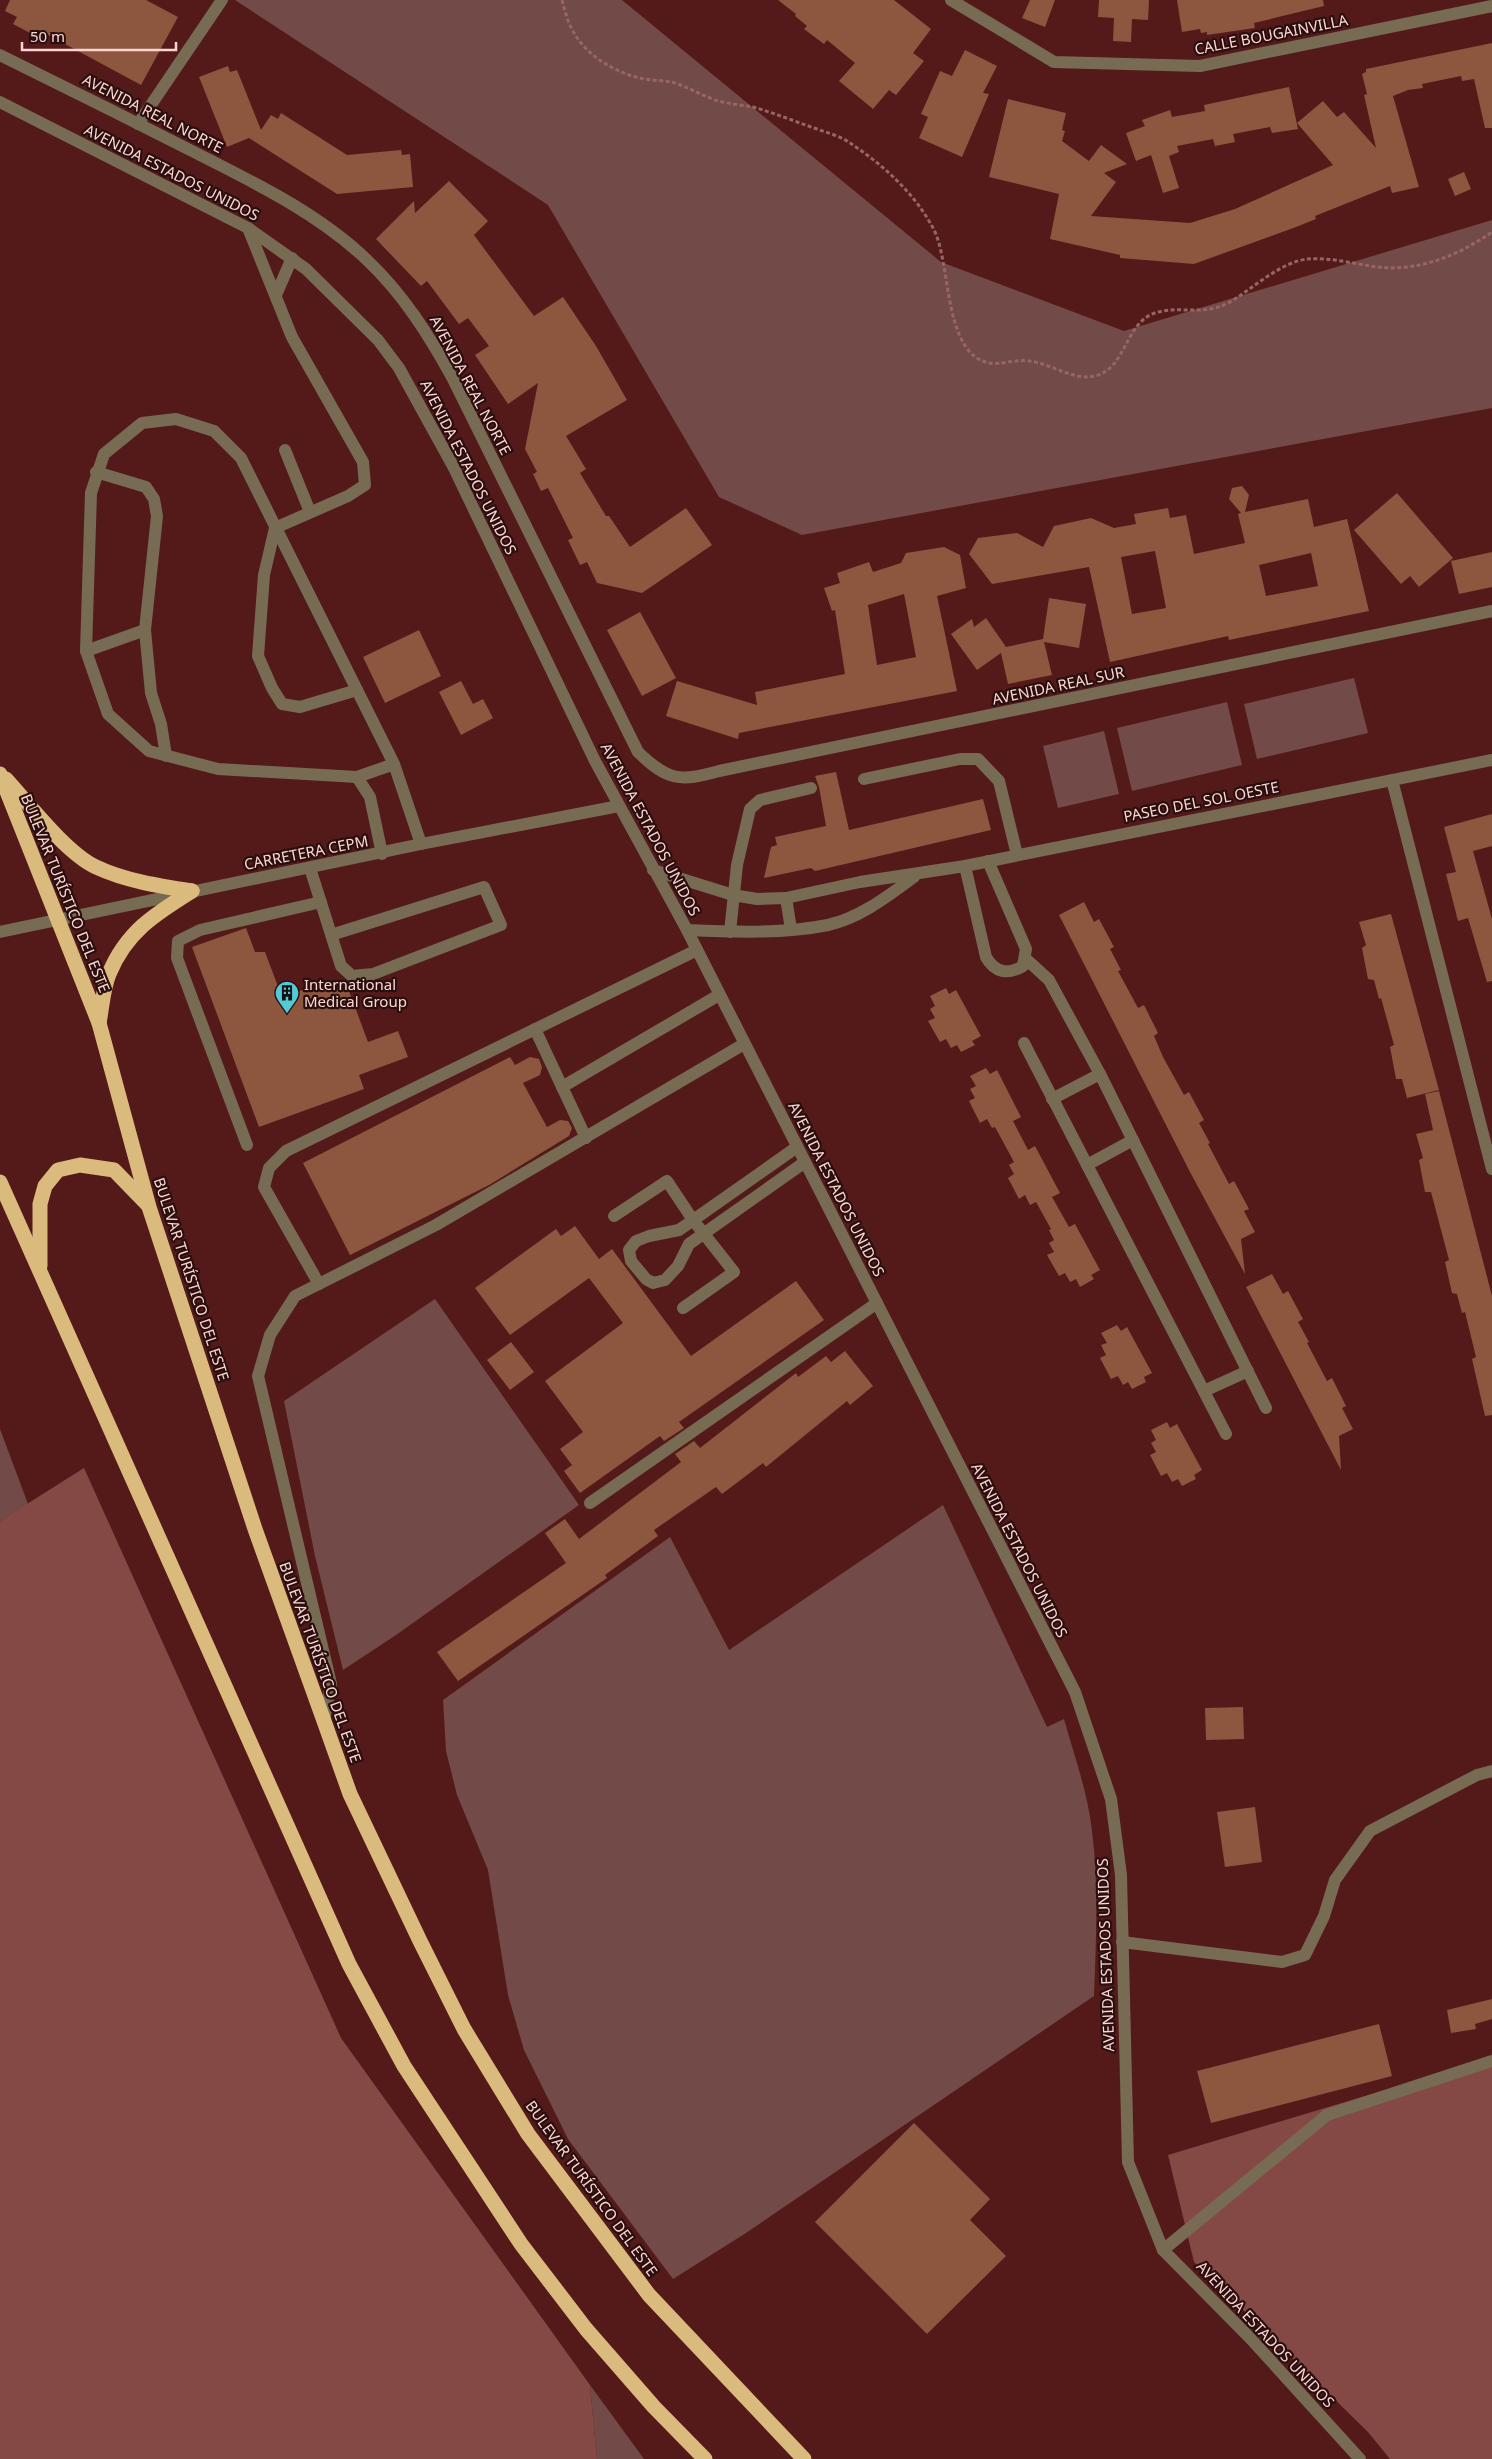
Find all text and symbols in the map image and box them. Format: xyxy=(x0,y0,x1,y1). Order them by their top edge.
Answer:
street label: CALLE BOUGAINVILLA xyxy=(1193,9,1350,59)
scale bar xyxy=(22,20,176,52)
text: 50 m xyxy=(30,26,65,46)
street label: AVENIDA REAL NORTE xyxy=(79,69,227,157)
street label: AVENIDA ESTADOS UNIDOS xyxy=(81,119,263,225)
street label: AVENIDA REAL NORTE xyxy=(426,312,516,458)
street label: AVENIDA ESTADOS UNIDOS xyxy=(416,376,522,558)
street label: AVENIDA REAL SUR xyxy=(990,661,1127,709)
street label: AVENIDA ESTADOS UNIDOS xyxy=(597,739,705,919)
street label: PASEO DEL SOL OESTE xyxy=(1122,776,1280,826)
street label: BULEVAR TURÍSTICO DEL ESTE xyxy=(17,791,115,995)
street label: CARRETERA CEPM xyxy=(242,830,370,874)
place label: International Medical Group xyxy=(304,974,407,1011)
building icon: International Medical Group xyxy=(274,980,300,1014)
street label: AVENIDA ESTADOS UNIDOS xyxy=(784,1098,890,1280)
street label: BULEVAR TURÍSTICO DEL ESTE xyxy=(150,1175,234,1383)
street label: AVENIDA ESTADOS UNIDOS xyxy=(967,1459,1073,1641)
street label: BULEVAR TURÍSTICO DEL ESTE xyxy=(275,1559,367,1765)
street label: AVENIDA ESTADOS UNIDOS xyxy=(1092,1858,1118,2052)
street label: BULEVAR TURÍSTICO DEL ESTE xyxy=(521,2096,663,2280)
street label: AVENIDA ESTADOS UNIDOS xyxy=(1193,2256,1339,2412)

